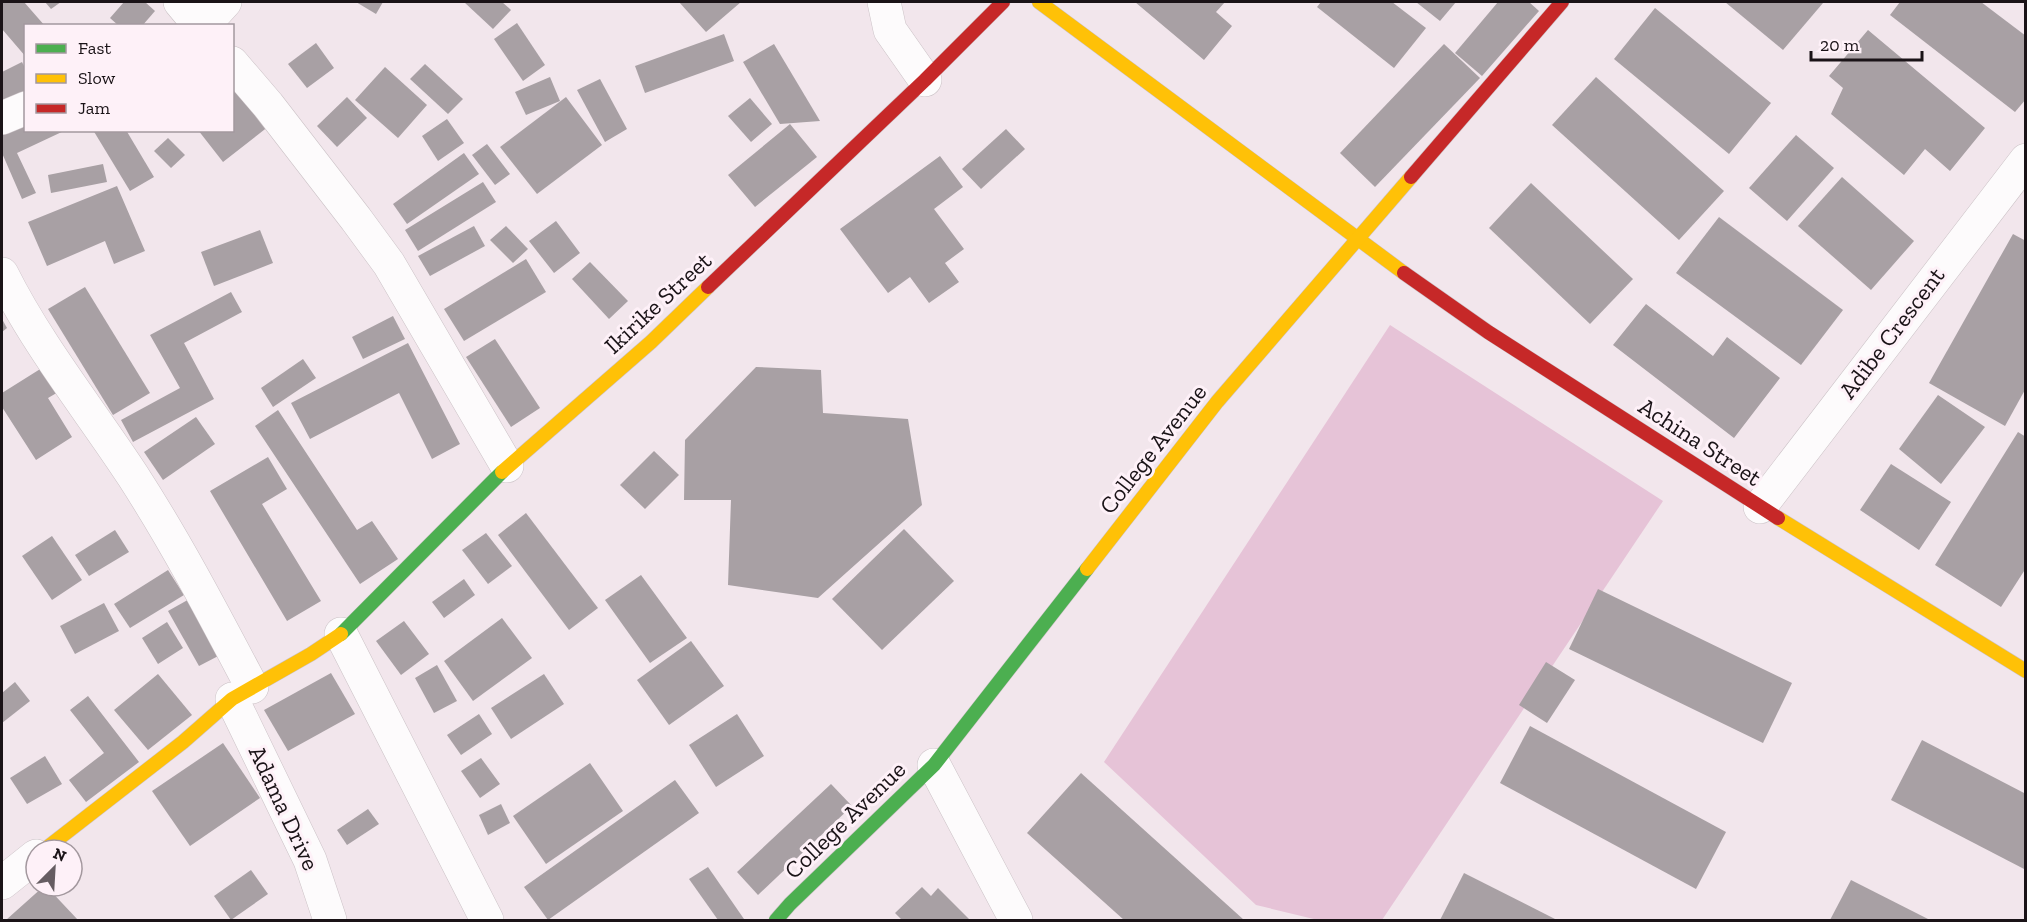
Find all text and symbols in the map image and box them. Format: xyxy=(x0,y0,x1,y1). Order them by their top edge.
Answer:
legend xyxy=(24,24,234,132)
scale bar xyxy=(1811,24,1922,62)
text: 20 m xyxy=(1820,34,1860,56)
text: Fast xyxy=(78,37,111,59)
text: Slow xyxy=(78,67,115,89)
text: Jam xyxy=(78,97,110,119)
street label: Ikirike Street xyxy=(598,246,717,360)
street label: Adibe Crescent xyxy=(1833,261,1951,404)
street label: College Avenue xyxy=(1093,378,1212,520)
street label: Achina Street xyxy=(1633,391,1767,492)
street label: Adama Drive xyxy=(243,741,326,875)
street label: College Avenue xyxy=(778,755,911,885)
north arrow xyxy=(24,838,84,898)
text: N xyxy=(50,844,69,866)

